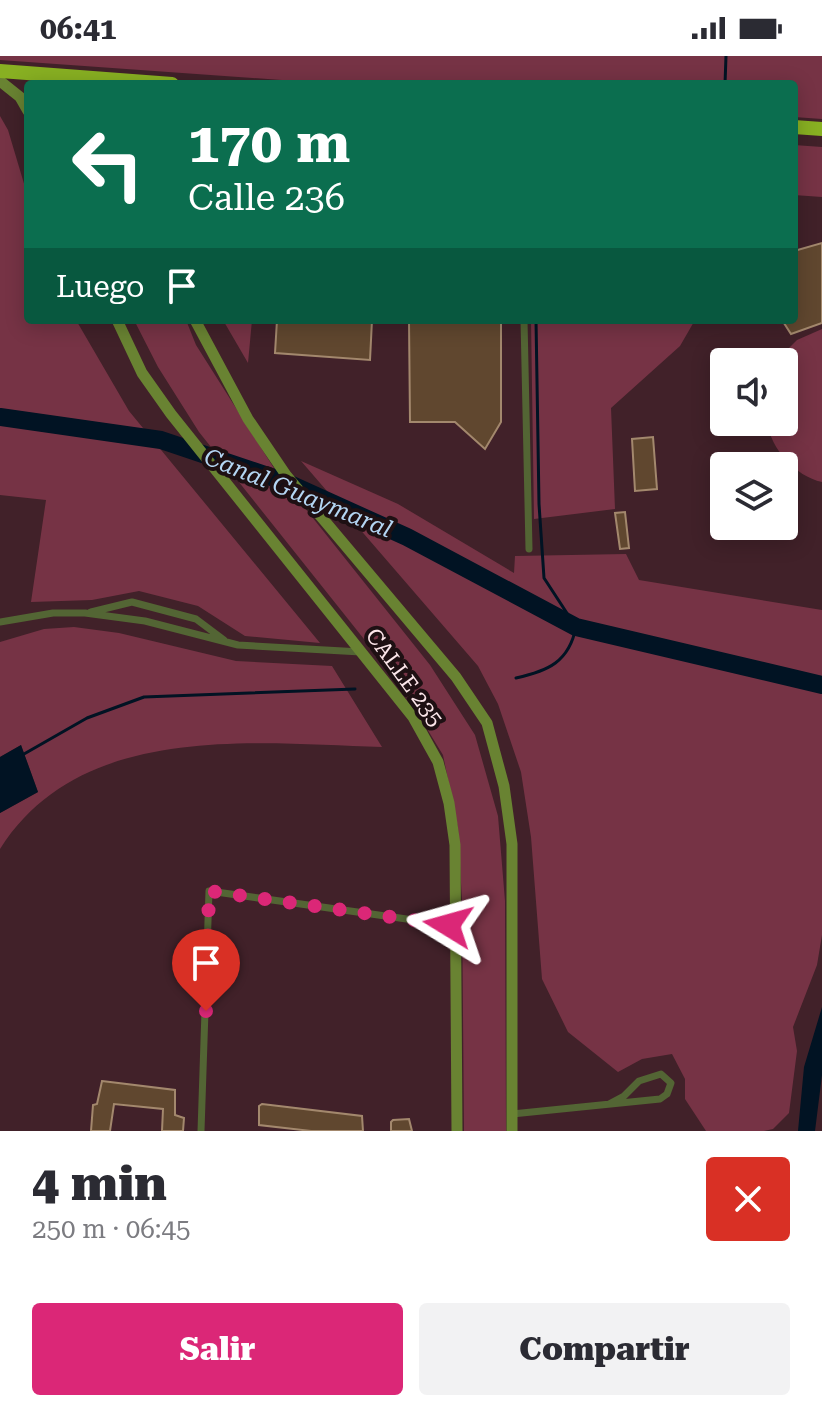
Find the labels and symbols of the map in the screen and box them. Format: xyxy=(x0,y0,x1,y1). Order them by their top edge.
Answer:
water label: Canal Guaymaral xyxy=(200,442,396,544)
street label: CALLE 235 xyxy=(361,623,449,731)
position arrow xyxy=(406,883,490,967)
pin xyxy=(172,929,240,1011)

